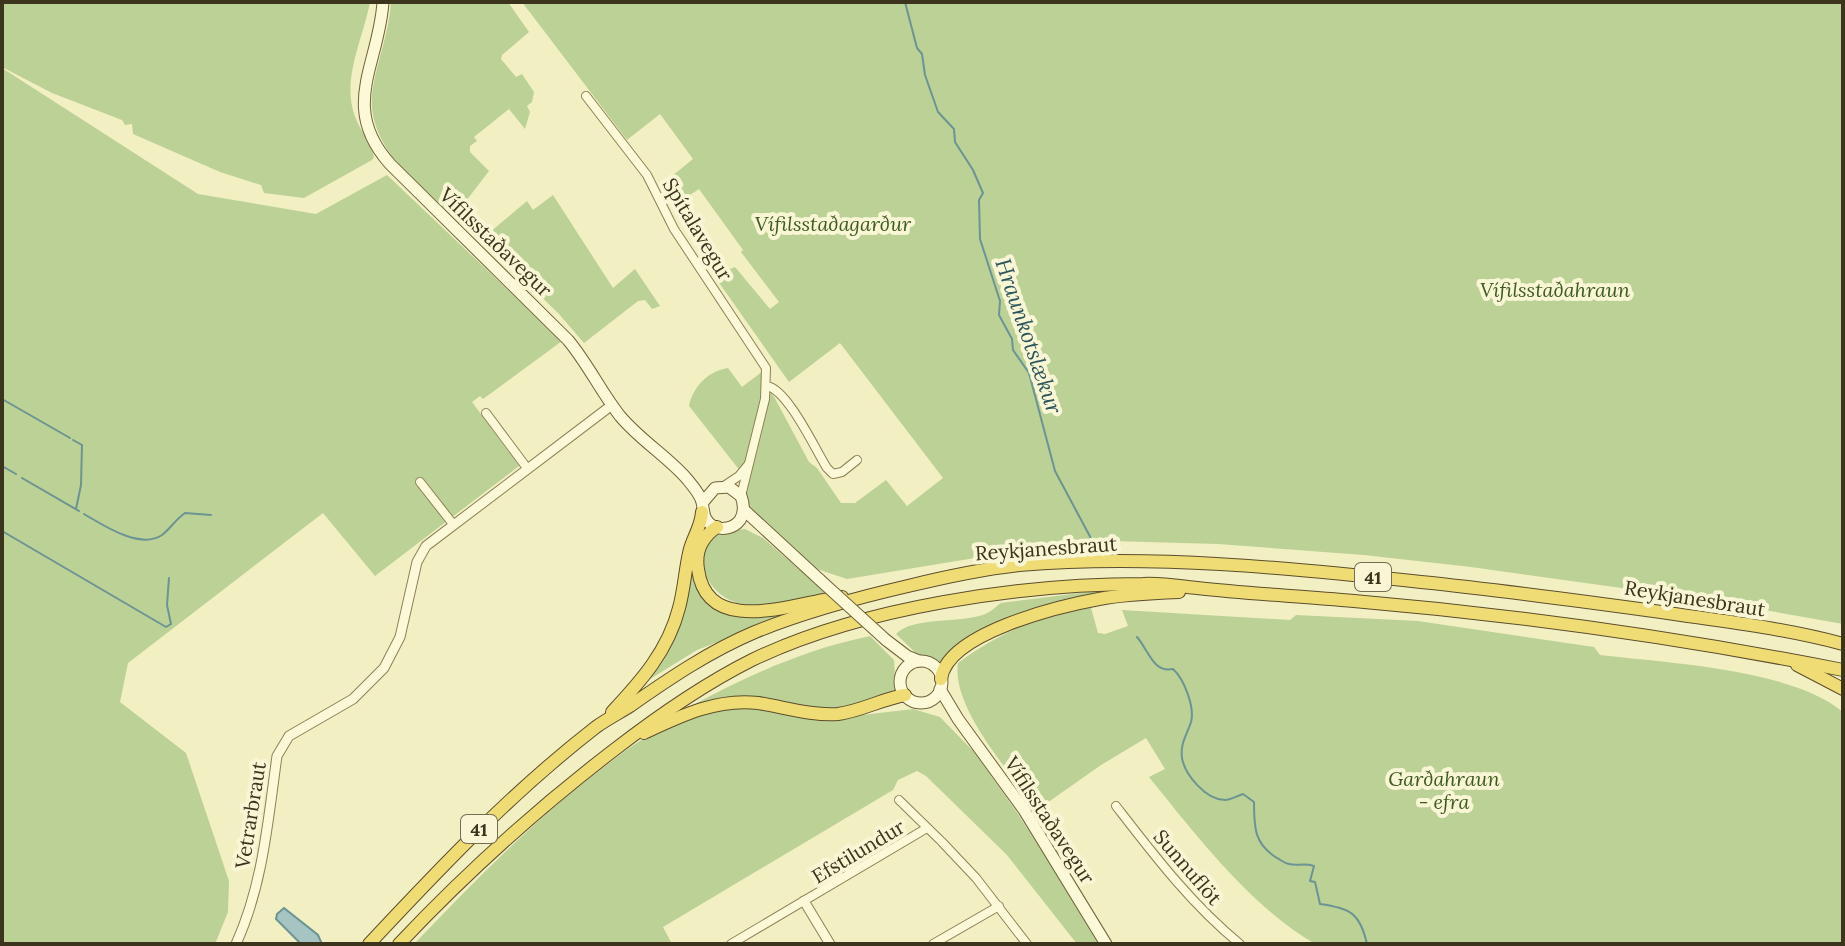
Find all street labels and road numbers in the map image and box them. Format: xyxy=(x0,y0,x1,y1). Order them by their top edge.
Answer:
street label: Spítalavegur xyxy=(658,173,739,285)
street label: Vífilsstaðavegur xyxy=(434,181,558,302)
street label: Reykjanesbraut xyxy=(974,531,1118,565)
road number: 41 xyxy=(1355,563,1391,591)
street label: Reykjanesbraut xyxy=(1623,575,1767,622)
street label: Vífilsstaðavegur xyxy=(999,751,1101,889)
street label: Vetrarbraut xyxy=(229,759,271,871)
street label: Efstilundur xyxy=(807,813,909,888)
road number: 41 xyxy=(461,815,497,843)
street label: Sunnuflöt xyxy=(1149,824,1228,910)

